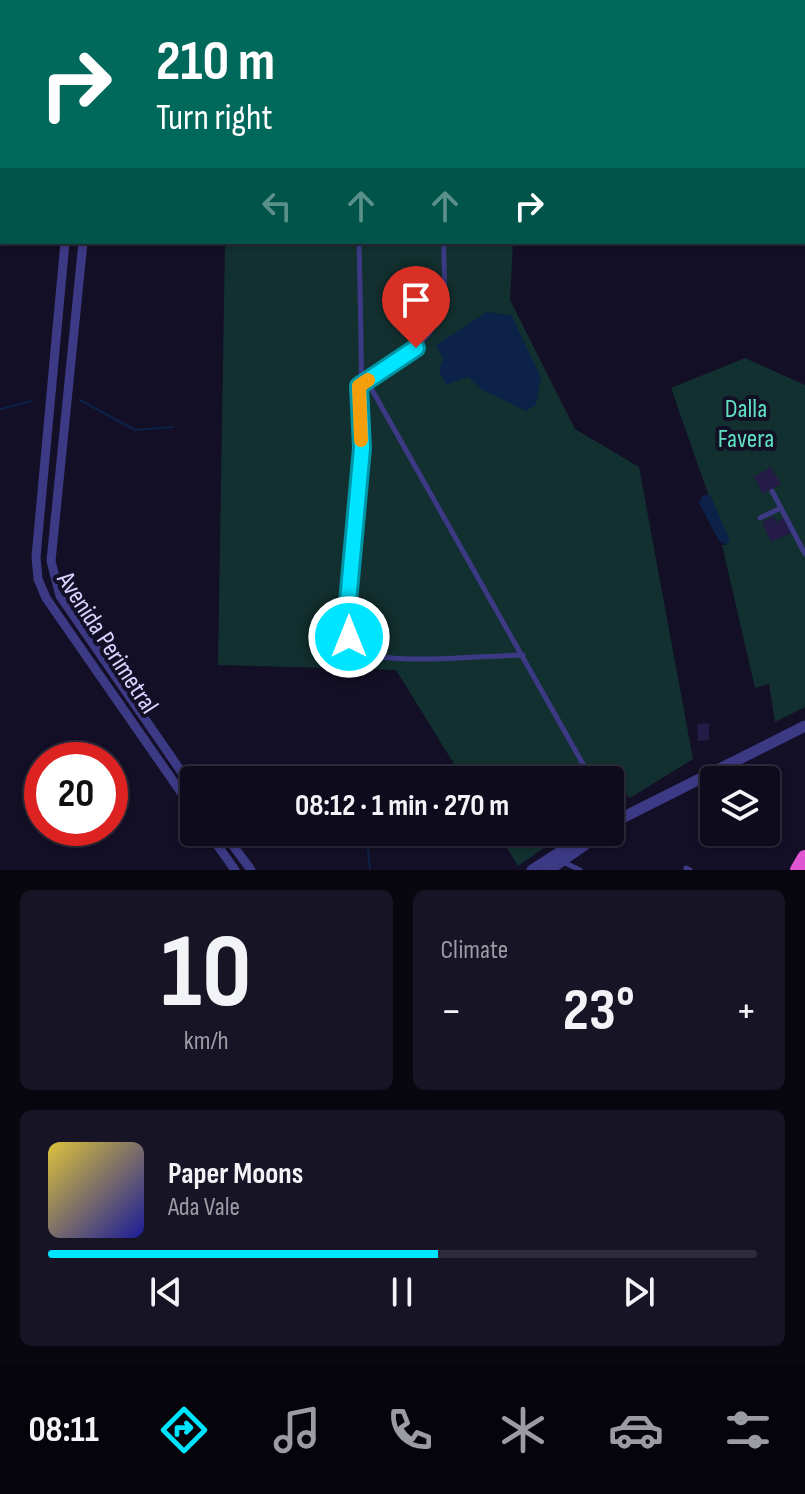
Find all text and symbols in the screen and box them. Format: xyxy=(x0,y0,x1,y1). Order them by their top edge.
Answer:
text: 210 m xyxy=(156,29,275,96)
icon: right xyxy=(24,32,128,136)
text: Turn right xyxy=(156,97,273,140)
icon: left xyxy=(255,184,299,228)
icon: ahead xyxy=(339,184,383,228)
icon: ahead xyxy=(423,184,467,228)
icon: right xyxy=(507,184,551,228)
pin xyxy=(382,266,450,348)
icon: arrive xyxy=(394,278,438,322)
park label: Dalla Favera xyxy=(718,394,774,455)
street label: Avenida Perimetral xyxy=(49,565,164,720)
position arrow xyxy=(307,595,391,679)
speed limit sign: 20 xyxy=(24,742,128,846)
map controls xyxy=(700,766,780,846)
button: layers xyxy=(700,766,780,846)
text: 08:12 · 1 min · 270 m xyxy=(295,788,509,824)
text: 10 xyxy=(161,911,251,1036)
text: Climate xyxy=(441,935,508,966)
text: 23° xyxy=(563,975,635,1047)
text: − xyxy=(441,985,462,1038)
text: + xyxy=(735,985,757,1038)
text: km/h xyxy=(184,1026,229,1057)
text: Paper Moons xyxy=(168,1156,303,1192)
text: Ada Vale xyxy=(168,1192,240,1223)
icon: previous xyxy=(144,1270,188,1314)
icon: pause xyxy=(380,1270,424,1314)
icon: next xyxy=(617,1270,661,1314)
icon: directions xyxy=(156,1402,212,1458)
icon: music xyxy=(269,1402,325,1458)
icon: phone xyxy=(382,1402,438,1458)
icon: climate xyxy=(495,1402,551,1458)
icon: car xyxy=(608,1402,664,1458)
icon: filters xyxy=(720,1402,776,1458)
text: 08:11 xyxy=(28,1409,99,1452)

